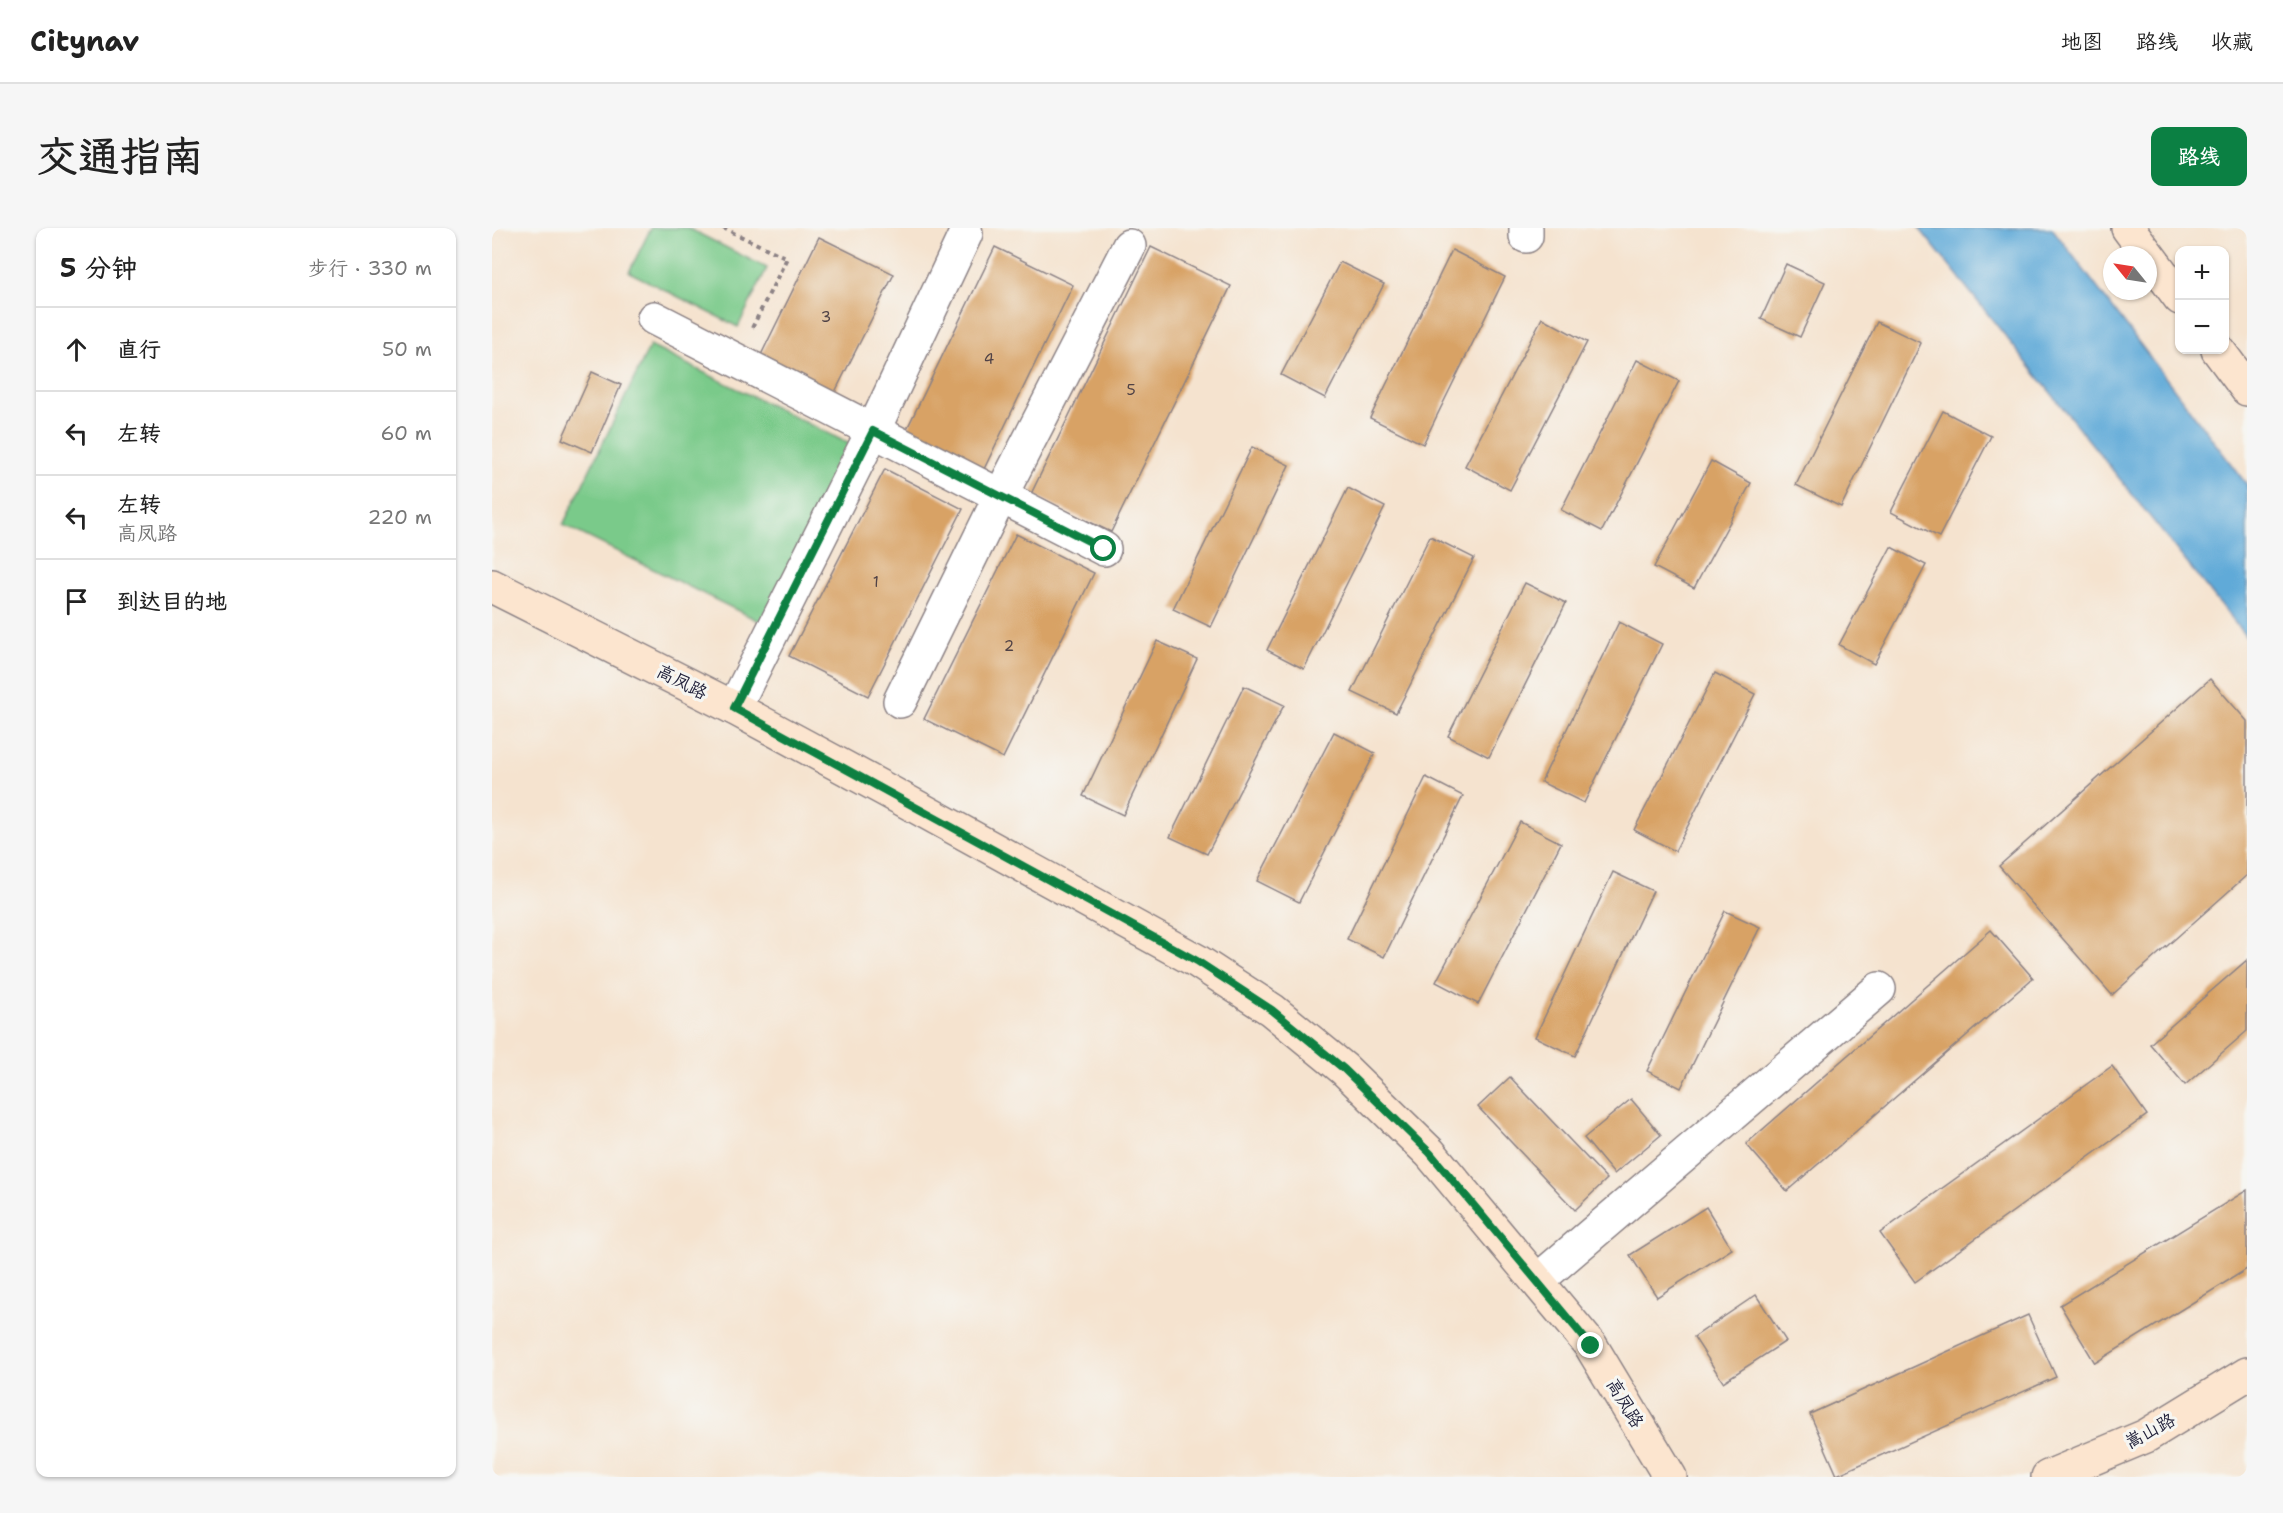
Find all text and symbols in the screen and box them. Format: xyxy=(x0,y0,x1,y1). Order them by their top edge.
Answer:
text: Citynav xyxy=(30,22,139,60)
text: 地图 xyxy=(2061,28,2103,56)
text: 路线 xyxy=(2136,28,2178,56)
text: 收藏 xyxy=(2211,28,2253,56)
button: 路线 xyxy=(2151,127,2247,186)
text: 交通指南 xyxy=(36,128,204,184)
north arrow xyxy=(2103,246,2157,300)
map controls xyxy=(2175,246,2229,354)
button: + xyxy=(2175,246,2229,300)
text: 5 分钟 xyxy=(60,250,137,285)
text: 步行 · 330 m xyxy=(308,255,432,281)
button: − xyxy=(2175,300,2229,354)
house number: 3 xyxy=(821,307,831,327)
icon: ahead xyxy=(60,333,93,366)
text: 直行 xyxy=(117,335,161,364)
text: 50 m xyxy=(382,336,432,362)
house number: 4 xyxy=(984,349,994,369)
house number: 5 xyxy=(1126,380,1136,400)
icon: left xyxy=(60,417,93,450)
text: 左转 xyxy=(117,419,161,448)
text: 60 m xyxy=(380,420,432,446)
text: 左转 xyxy=(117,490,161,519)
icon: left xyxy=(60,501,93,534)
text: 220 m xyxy=(368,504,432,530)
text: 高凤路 xyxy=(117,520,177,546)
route start xyxy=(1090,535,1116,561)
house number: 1 xyxy=(873,572,879,592)
icon: arrive xyxy=(60,585,93,618)
text: 到达目的地 xyxy=(117,587,227,616)
house number: 2 xyxy=(1004,636,1014,656)
street label: 高凤路 xyxy=(652,659,712,705)
route end xyxy=(1577,1332,1603,1358)
street label: 高凤路 xyxy=(1601,1374,1649,1432)
street label: 嵩山路 xyxy=(2121,1408,2179,1454)

